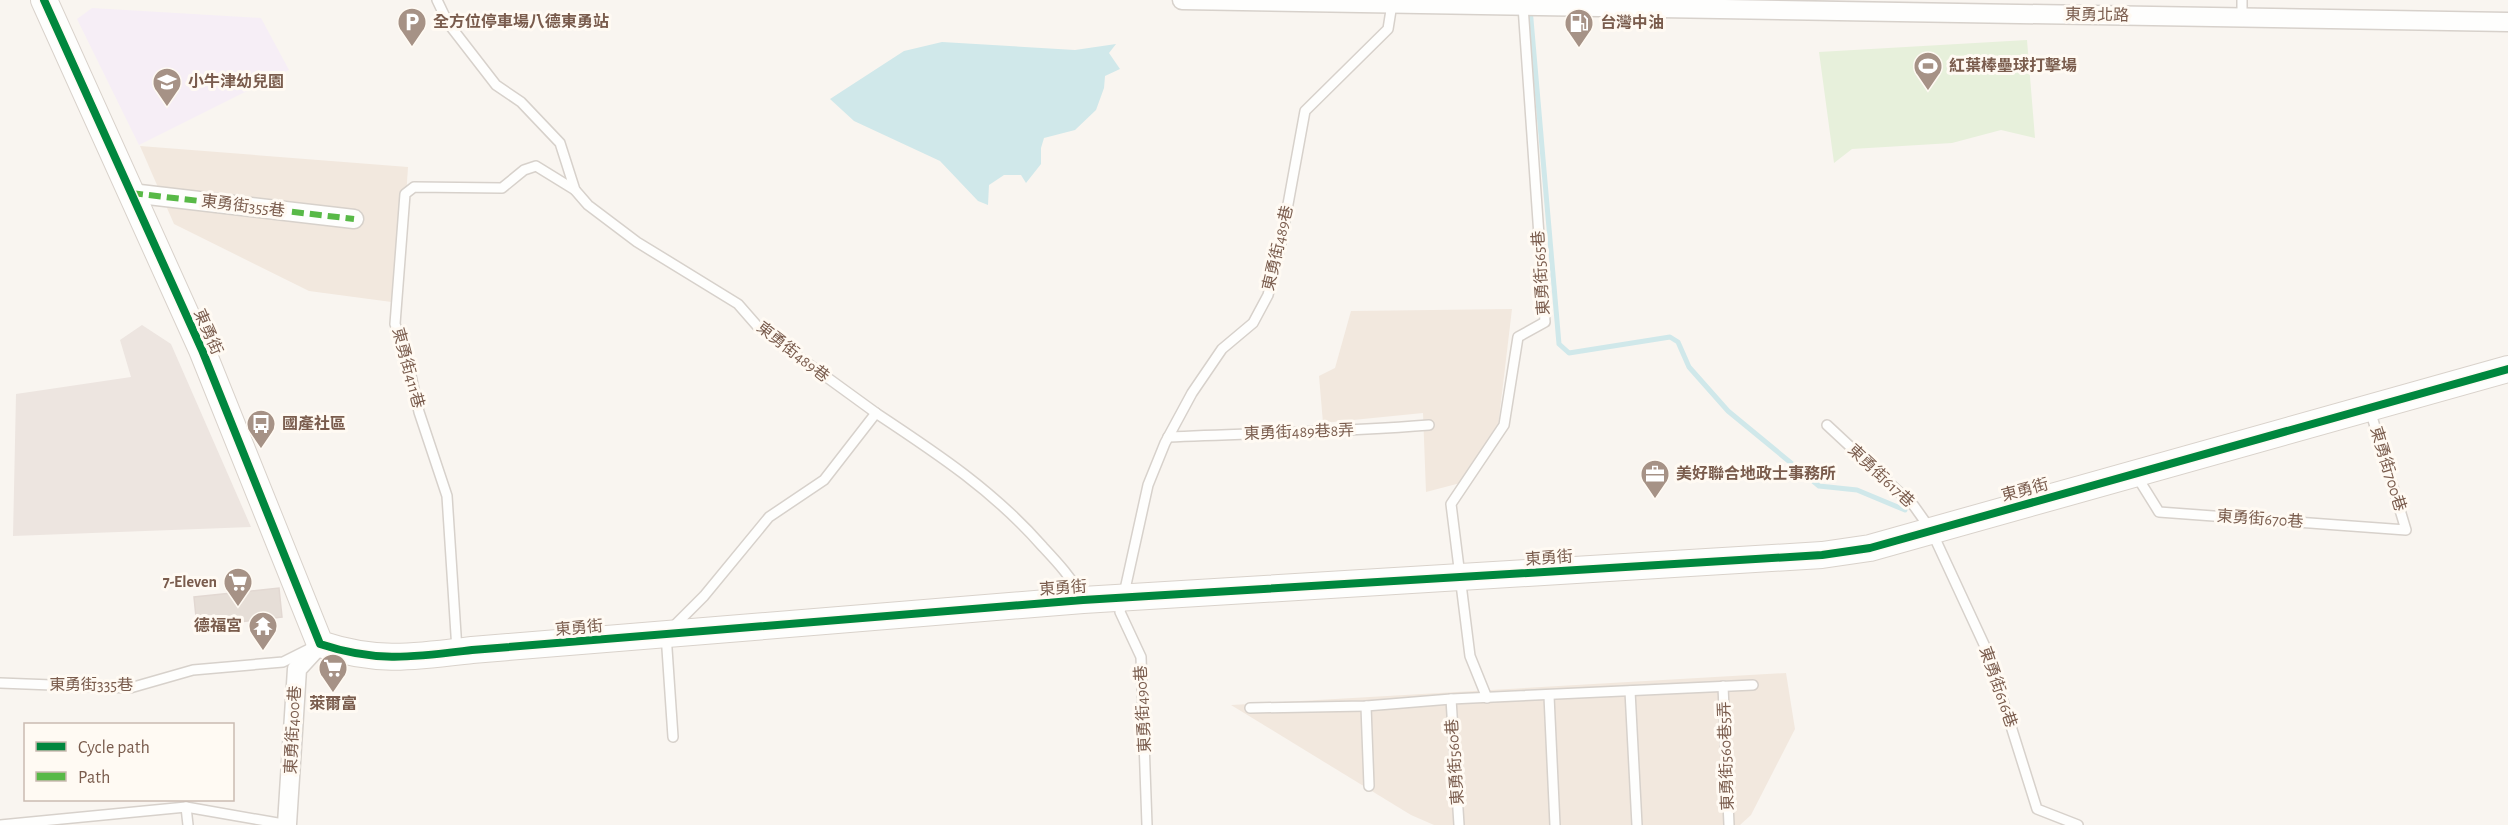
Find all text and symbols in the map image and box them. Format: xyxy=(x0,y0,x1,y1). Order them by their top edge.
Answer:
street label: 東勇北路 xyxy=(2065,5,2129,24)
parking icon: 全方位停車場八德東勇站 xyxy=(396,6,428,48)
fuel station icon: 台灣中油 xyxy=(1563,7,1595,49)
place label: 全方位停車場八德東勇站 xyxy=(433,12,609,30)
place label: 台灣中油 xyxy=(1600,14,1664,31)
sports icon: 紅葉棒壘球打擊場 xyxy=(1912,50,1944,92)
place label: 紅葉棒壘球打擊場 xyxy=(1949,57,2077,74)
school or university icon: 小牛津幼兒園 xyxy=(151,66,183,108)
place label: 小牛津幼兒園 xyxy=(188,72,284,90)
street label: 東勇街355巷 xyxy=(200,192,286,219)
street label: 東勇街489巷 xyxy=(1259,204,1296,292)
street label: 東勇街565巷 xyxy=(1529,230,1552,316)
street label: 東勇街 xyxy=(191,306,226,357)
street label: 東勇街489巷 xyxy=(754,318,833,385)
street label: 東勇街411巷 xyxy=(390,326,427,410)
bus stop icon: 國產社區 xyxy=(245,408,277,450)
place label: 國產社區 xyxy=(282,414,346,432)
street label: 東勇街489巷8弄 xyxy=(1244,421,1354,442)
street label: 東勇街700巷 xyxy=(2368,424,2409,513)
street label: 東勇街617巷 xyxy=(1845,441,1918,510)
office icon: 美好聯合地政士事務所 xyxy=(1639,458,1671,500)
place label: 美好聯合地政士事務所 xyxy=(1676,464,1836,482)
street label: 東勇街 xyxy=(1999,475,2050,504)
street label: 東勇街670巷 xyxy=(2216,507,2304,530)
street label: 東勇街 xyxy=(1524,547,1574,568)
supermarket icon: 7-Eleven xyxy=(222,566,254,608)
place label: 7-Eleven xyxy=(163,574,217,590)
street label: 東勇街 xyxy=(1038,577,1088,598)
temple icon: 德福宮 xyxy=(247,610,279,652)
place label: 德福宮 xyxy=(194,616,242,634)
street label: 東勇街 xyxy=(554,617,604,638)
street label: 東勇街616巷 xyxy=(1977,644,2020,730)
supermarket icon: 萊爾富 xyxy=(317,652,349,694)
street label: 東勇街490巷 xyxy=(1132,665,1153,753)
street label: 東勇街335巷 xyxy=(49,676,133,693)
street label: 東勇街400巷 xyxy=(282,685,303,775)
place label: 萊爾富 xyxy=(309,695,357,712)
street label: 東勇街560巷5弄 xyxy=(1715,701,1736,811)
street label: 東勇街560巷 xyxy=(1443,718,1466,806)
legend xyxy=(24,723,234,801)
text: Cycle path xyxy=(78,739,150,757)
text: Path xyxy=(78,769,110,787)

